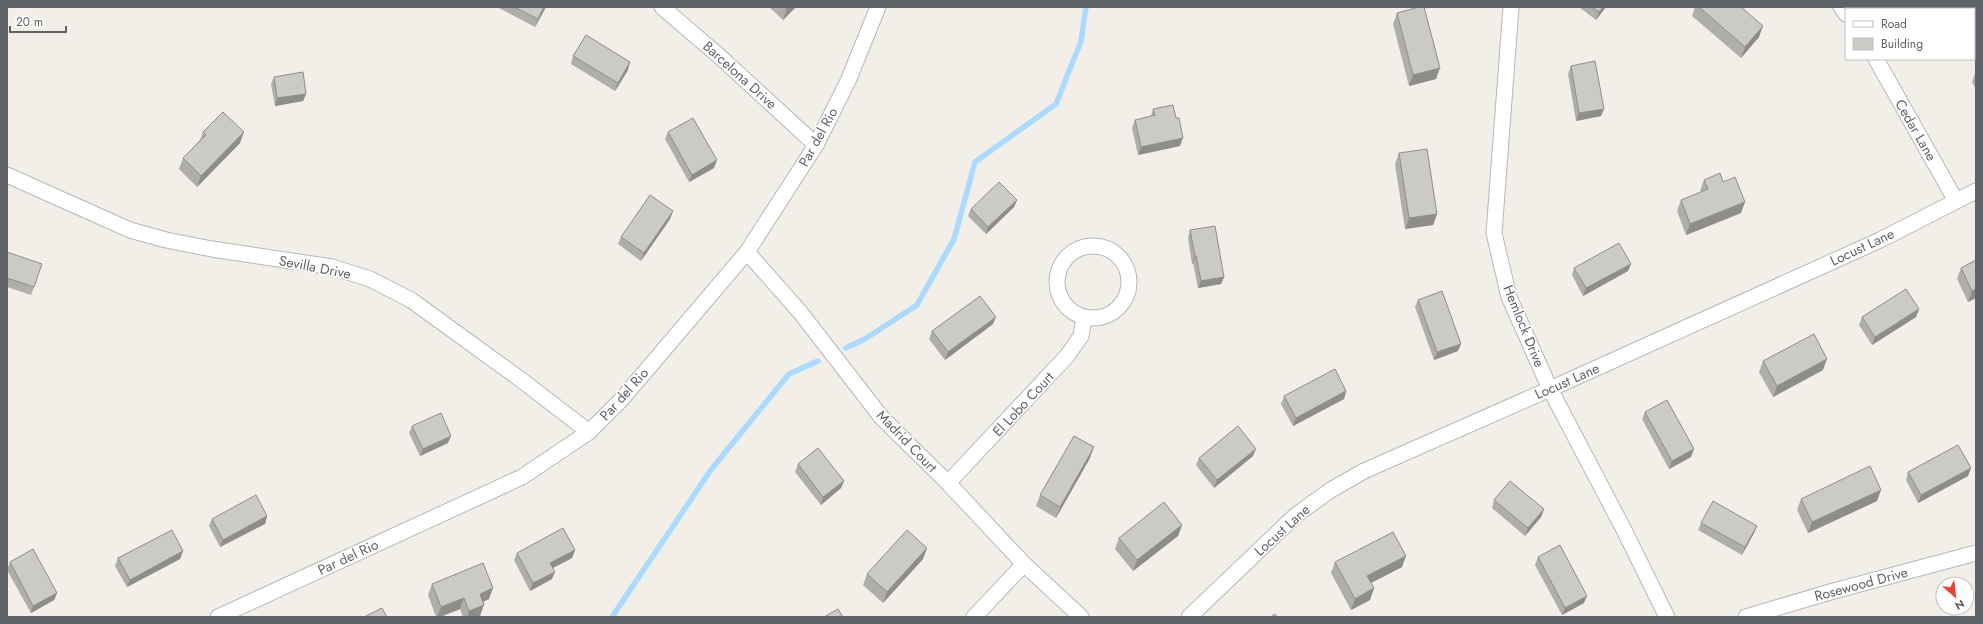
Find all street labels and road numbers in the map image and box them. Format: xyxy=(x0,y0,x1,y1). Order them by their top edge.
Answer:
street label: Barcelona Drive xyxy=(699,36,781,114)
street label: Cedar Lane xyxy=(1890,96,1942,164)
street label: Par del Rio xyxy=(794,104,843,170)
street label: Locust Lane xyxy=(1827,223,1897,271)
street label: Sevilla Drive xyxy=(277,250,353,284)
street label: Hemlock Drive xyxy=(1498,282,1550,370)
street label: Locust Lane xyxy=(1532,358,1602,404)
street label: Par del Rio xyxy=(595,363,653,425)
street label: El Lobo Court xyxy=(988,367,1059,441)
street label: Madrid Court xyxy=(872,405,942,477)
street label: Locust Lane xyxy=(1250,500,1314,560)
street label: Par del Rio xyxy=(314,534,382,580)
street label: Rosewood Drive xyxy=(1812,562,1910,606)

